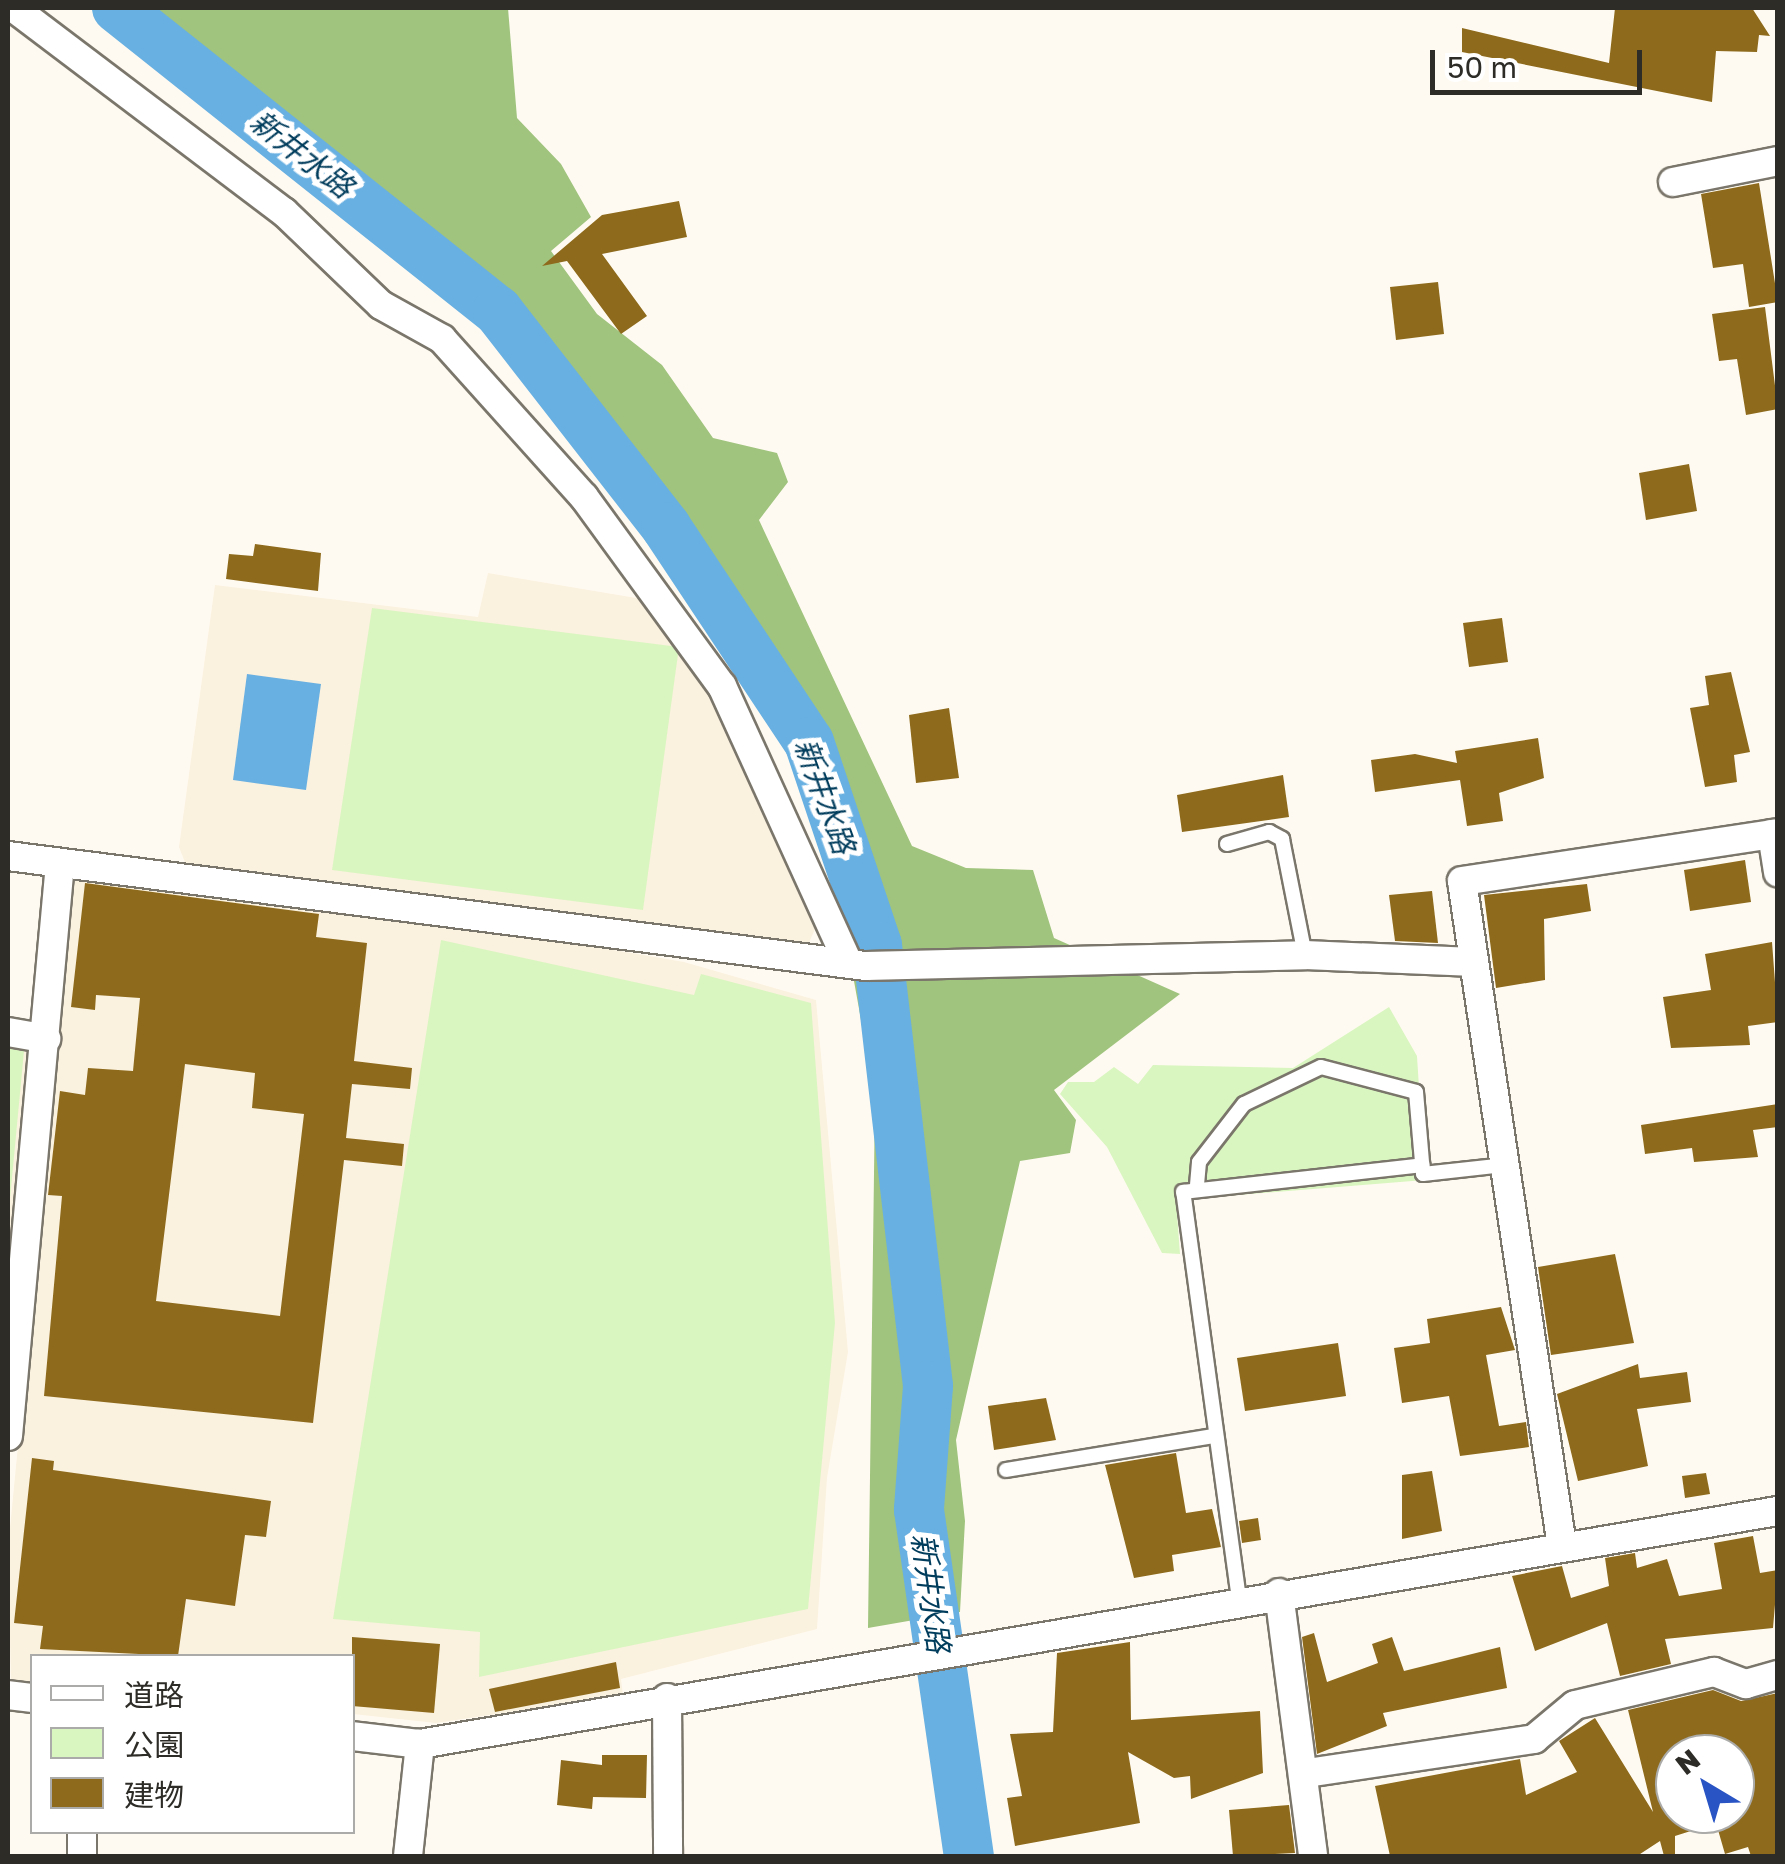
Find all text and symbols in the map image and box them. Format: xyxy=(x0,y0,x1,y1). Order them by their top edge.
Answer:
scale bar xyxy=(1435,30,1648,92)
text: 50 m xyxy=(1447,49,1517,85)
water label: 新井水路 xyxy=(244,103,360,205)
water label: 新井水路 xyxy=(788,733,862,859)
water label: 新井水路 xyxy=(905,1531,957,1655)
legend xyxy=(30,1654,355,1834)
text: 道路 xyxy=(124,1677,184,1713)
text: 公園 xyxy=(124,1727,184,1763)
north arrow xyxy=(1655,1734,1755,1834)
text: N xyxy=(1669,1742,1706,1781)
text: 建物 xyxy=(124,1777,184,1813)

